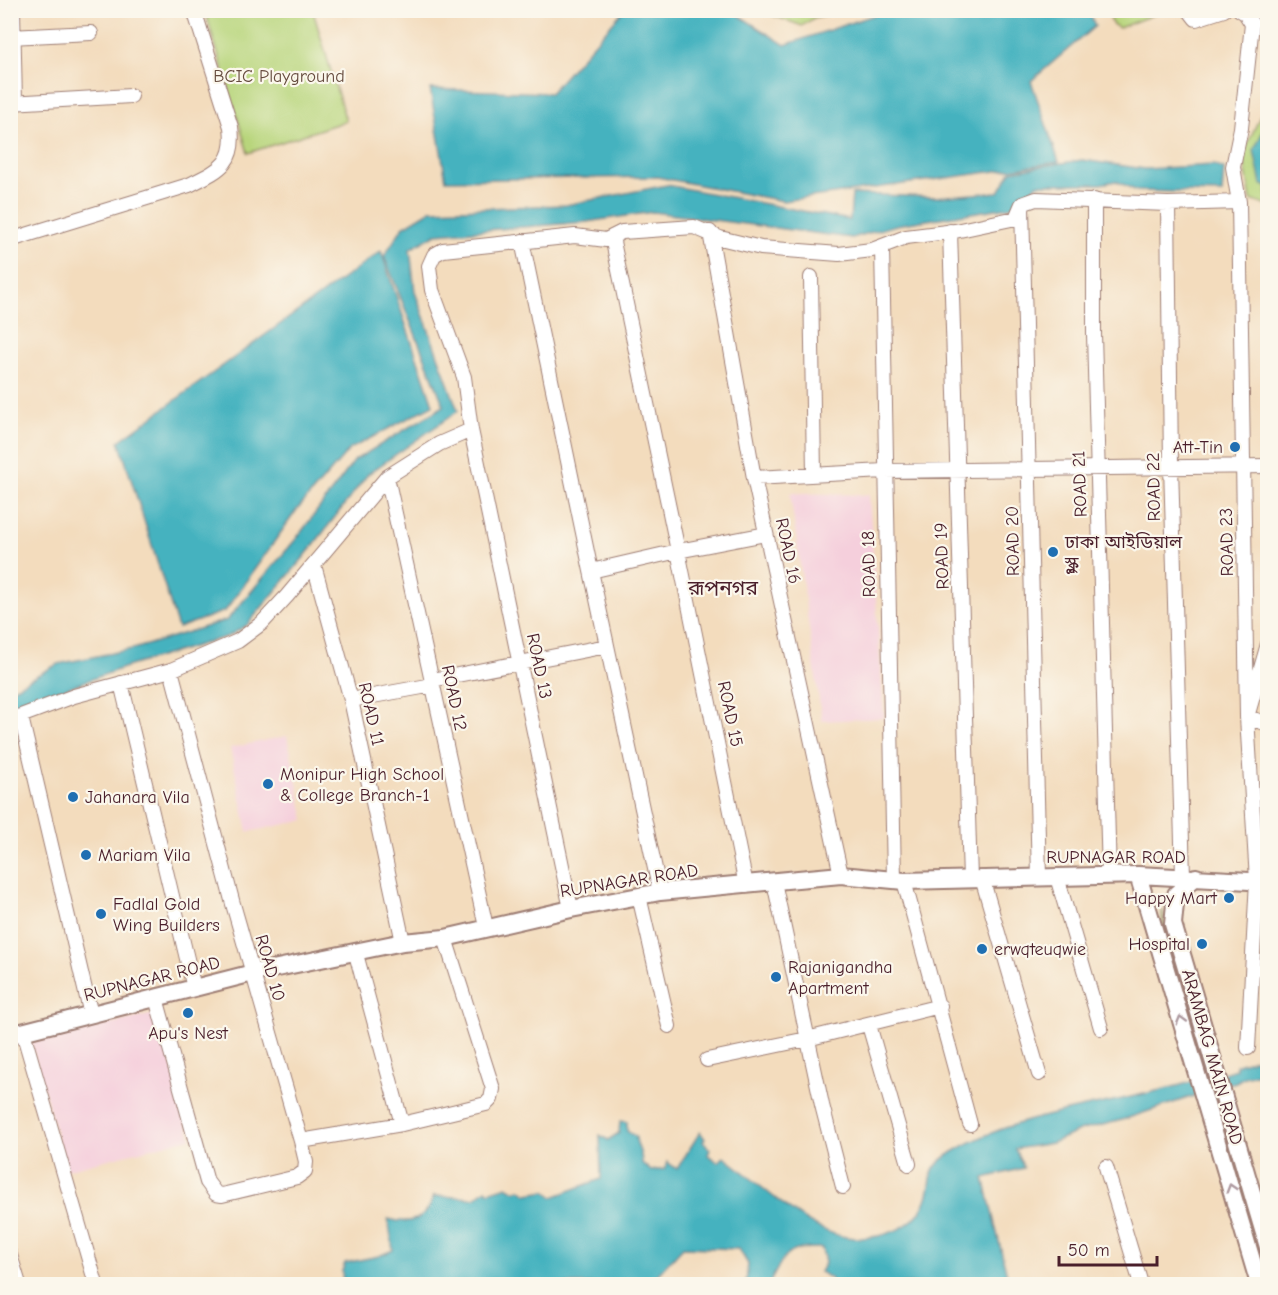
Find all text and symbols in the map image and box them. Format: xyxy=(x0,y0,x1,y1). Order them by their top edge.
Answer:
park label: BCIC Playground xyxy=(213,66,345,87)
place label: Att-Tin xyxy=(1173,437,1223,458)
marker: Att-Tin xyxy=(1228,440,1242,454)
street label: ROAD 21 xyxy=(1068,450,1092,518)
street label: ROAD 22 xyxy=(1143,452,1165,522)
street label: ROAD 20 xyxy=(1002,506,1024,576)
street label: ROAD 23 xyxy=(1216,508,1238,576)
street label: ROAD 16 xyxy=(771,516,805,586)
street label: ROAD 19 xyxy=(930,522,954,590)
street label: ROAD 18 xyxy=(858,531,880,597)
place label: ঢাকা আইডিয়াল স্কুল xyxy=(1064,532,1183,574)
marker: ঢাকা আইডিয়াল স্কুল xyxy=(1046,545,1060,559)
district label: রূপনগর xyxy=(687,576,758,600)
street label: ROAD 13 xyxy=(522,631,556,701)
street label: ROAD 12 xyxy=(437,663,471,733)
street label: ROAD 15 xyxy=(713,679,747,749)
street label: ROAD 11 xyxy=(354,680,388,748)
place label: Monipur High School & College Branch-1 xyxy=(280,764,444,806)
marker: Monipur High School & College Branch-1 xyxy=(261,777,275,791)
place label: Jahanara Vila xyxy=(85,787,190,808)
marker: Jahanara Vila xyxy=(66,790,80,804)
place label: Mariam Vila xyxy=(98,845,191,866)
street label: RUPNAGAR ROAD xyxy=(1046,847,1186,868)
marker: Mariam Vila xyxy=(79,848,93,862)
street label: RUPNAGAR ROAD xyxy=(558,860,700,902)
place label: Happy Mart xyxy=(1125,888,1218,909)
marker: Happy Mart xyxy=(1222,891,1236,905)
place label: Fadlal Gold Wing Builders xyxy=(113,894,220,936)
marker: Fadlal Gold Wing Builders xyxy=(94,907,108,921)
street label: ROAD 10 xyxy=(251,932,289,1004)
place label: Hospital xyxy=(1129,934,1190,955)
marker: Hospital xyxy=(1195,937,1209,951)
place label: erwqteuqwie xyxy=(994,939,1086,960)
marker: erwqteuqwie xyxy=(975,942,989,956)
street label: RUPNAGAR ROAD xyxy=(82,952,222,1006)
place label: Rajanigandha Apartment xyxy=(788,957,893,999)
street label: ARAMBAG MAIN ROAD xyxy=(1177,967,1247,1147)
marker: Rajanigandha Apartment xyxy=(769,970,783,984)
marker: Apu's Nest xyxy=(181,1006,195,1020)
one-way arrow xyxy=(1176,1015,1188,1026)
place label: Apu's Nest xyxy=(148,1023,229,1044)
one-way arrow xyxy=(1226,1183,1238,1194)
scale bar xyxy=(1059,1229,1156,1267)
text: 50 m xyxy=(1068,1240,1110,1261)

